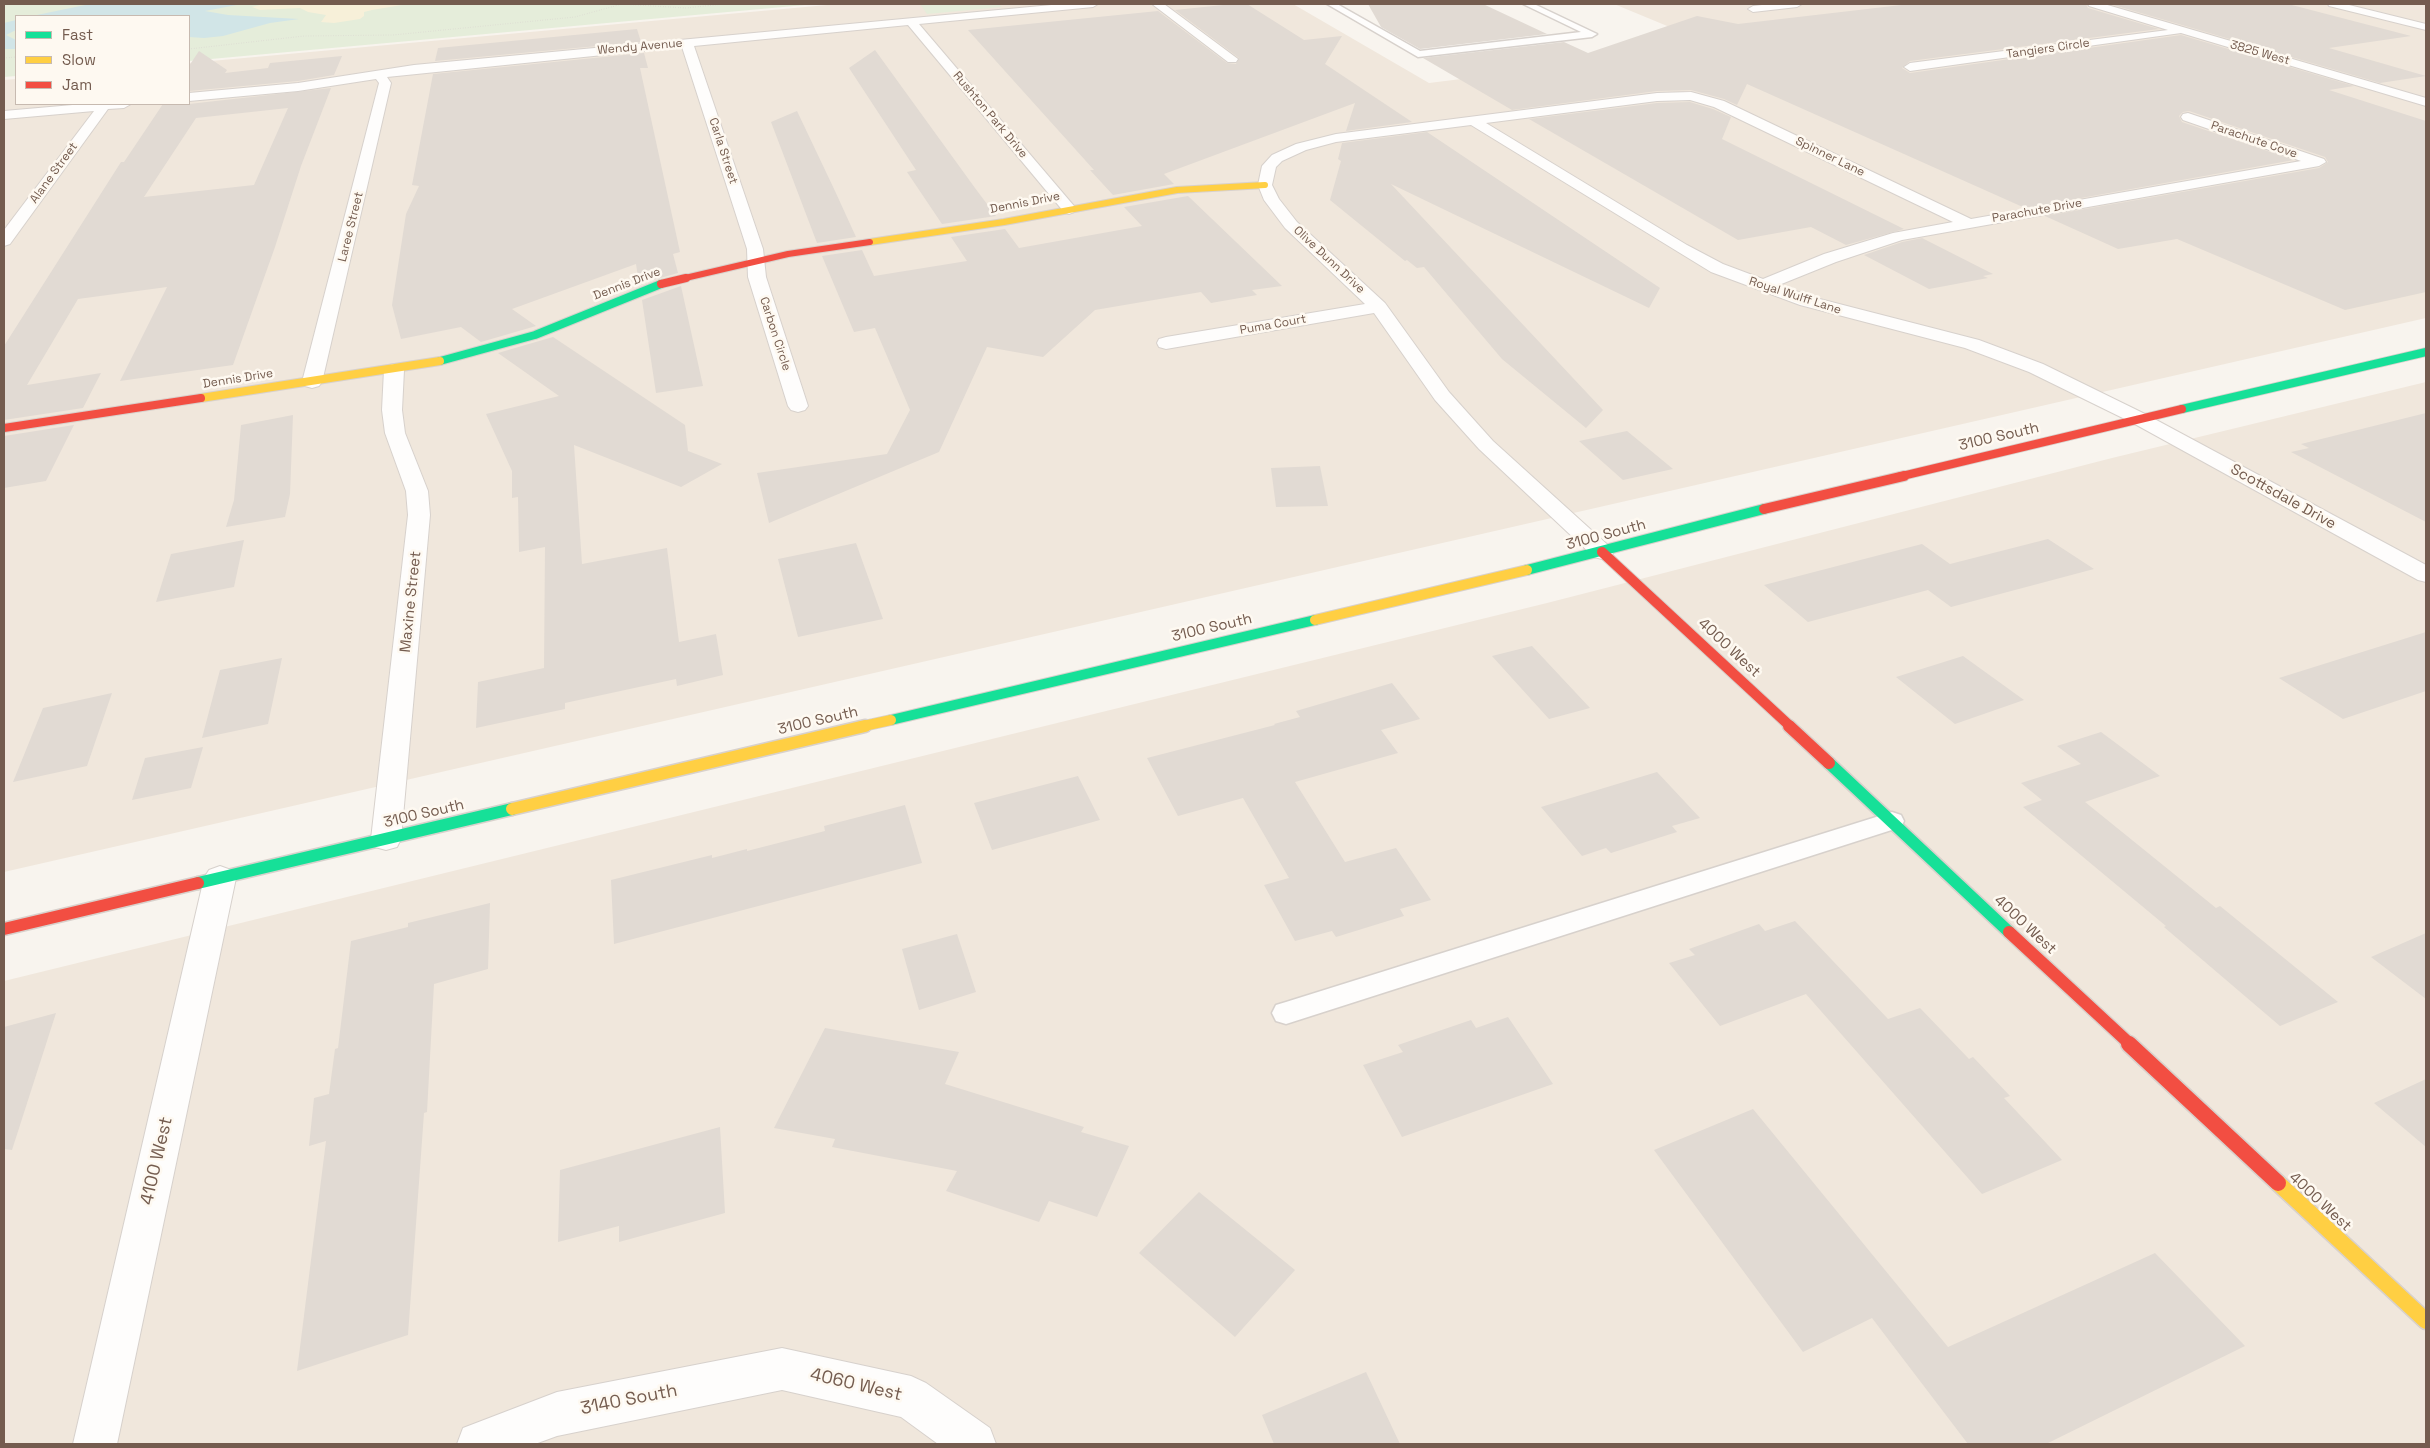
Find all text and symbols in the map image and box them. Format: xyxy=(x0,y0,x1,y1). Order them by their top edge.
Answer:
legend xyxy=(15,15,190,105)
text: Fast xyxy=(62,25,93,44)
street label: Wendy Avenue xyxy=(597,36,683,58)
street label: Tangiers Circle xyxy=(2005,36,2091,62)
street label: 3825 West xyxy=(2229,38,2291,68)
text: Slow xyxy=(62,50,96,69)
street label: Rushton Park Drive xyxy=(950,69,1030,161)
text: Jam xyxy=(62,75,92,94)
street label: Carla Street xyxy=(706,116,740,186)
street label: Parachute Cove xyxy=(2209,118,2299,162)
street label: Spinner Lane xyxy=(1793,134,1867,180)
street label: Alane Street xyxy=(27,140,81,206)
street label: Dennis Drive xyxy=(989,189,1061,217)
street label: Laree Street xyxy=(335,190,367,264)
street label: Parachute Drive xyxy=(1991,196,2083,226)
street label: Olive Dunn Drive xyxy=(1290,223,1368,297)
street label: Dennis Drive xyxy=(591,265,663,303)
street label: Royal Wulff Lane xyxy=(1747,274,1843,318)
street label: Carbon Circle xyxy=(756,295,794,373)
street label: Puma Court xyxy=(1239,312,1307,338)
street label: Dennis Drive xyxy=(202,366,274,392)
street label: 3100 South xyxy=(1957,419,2041,455)
street label: Scottsdale Drive xyxy=(2227,461,2339,533)
street label: 3100 South xyxy=(1564,516,1648,554)
street label: Maxine Street xyxy=(397,550,425,654)
street label: 3100 South xyxy=(1170,610,1254,646)
street label: 4000 West xyxy=(1694,615,1764,681)
street label: 3100 South xyxy=(776,703,860,739)
street label: 3100 South xyxy=(382,796,466,832)
street label: 4000 West xyxy=(1990,892,2060,958)
street label: 4100 West xyxy=(136,1115,178,1207)
street label: 4000 West xyxy=(2285,1169,2355,1235)
street label: 4060 West xyxy=(808,1364,904,1406)
street label: 3140 South xyxy=(579,1380,679,1420)

